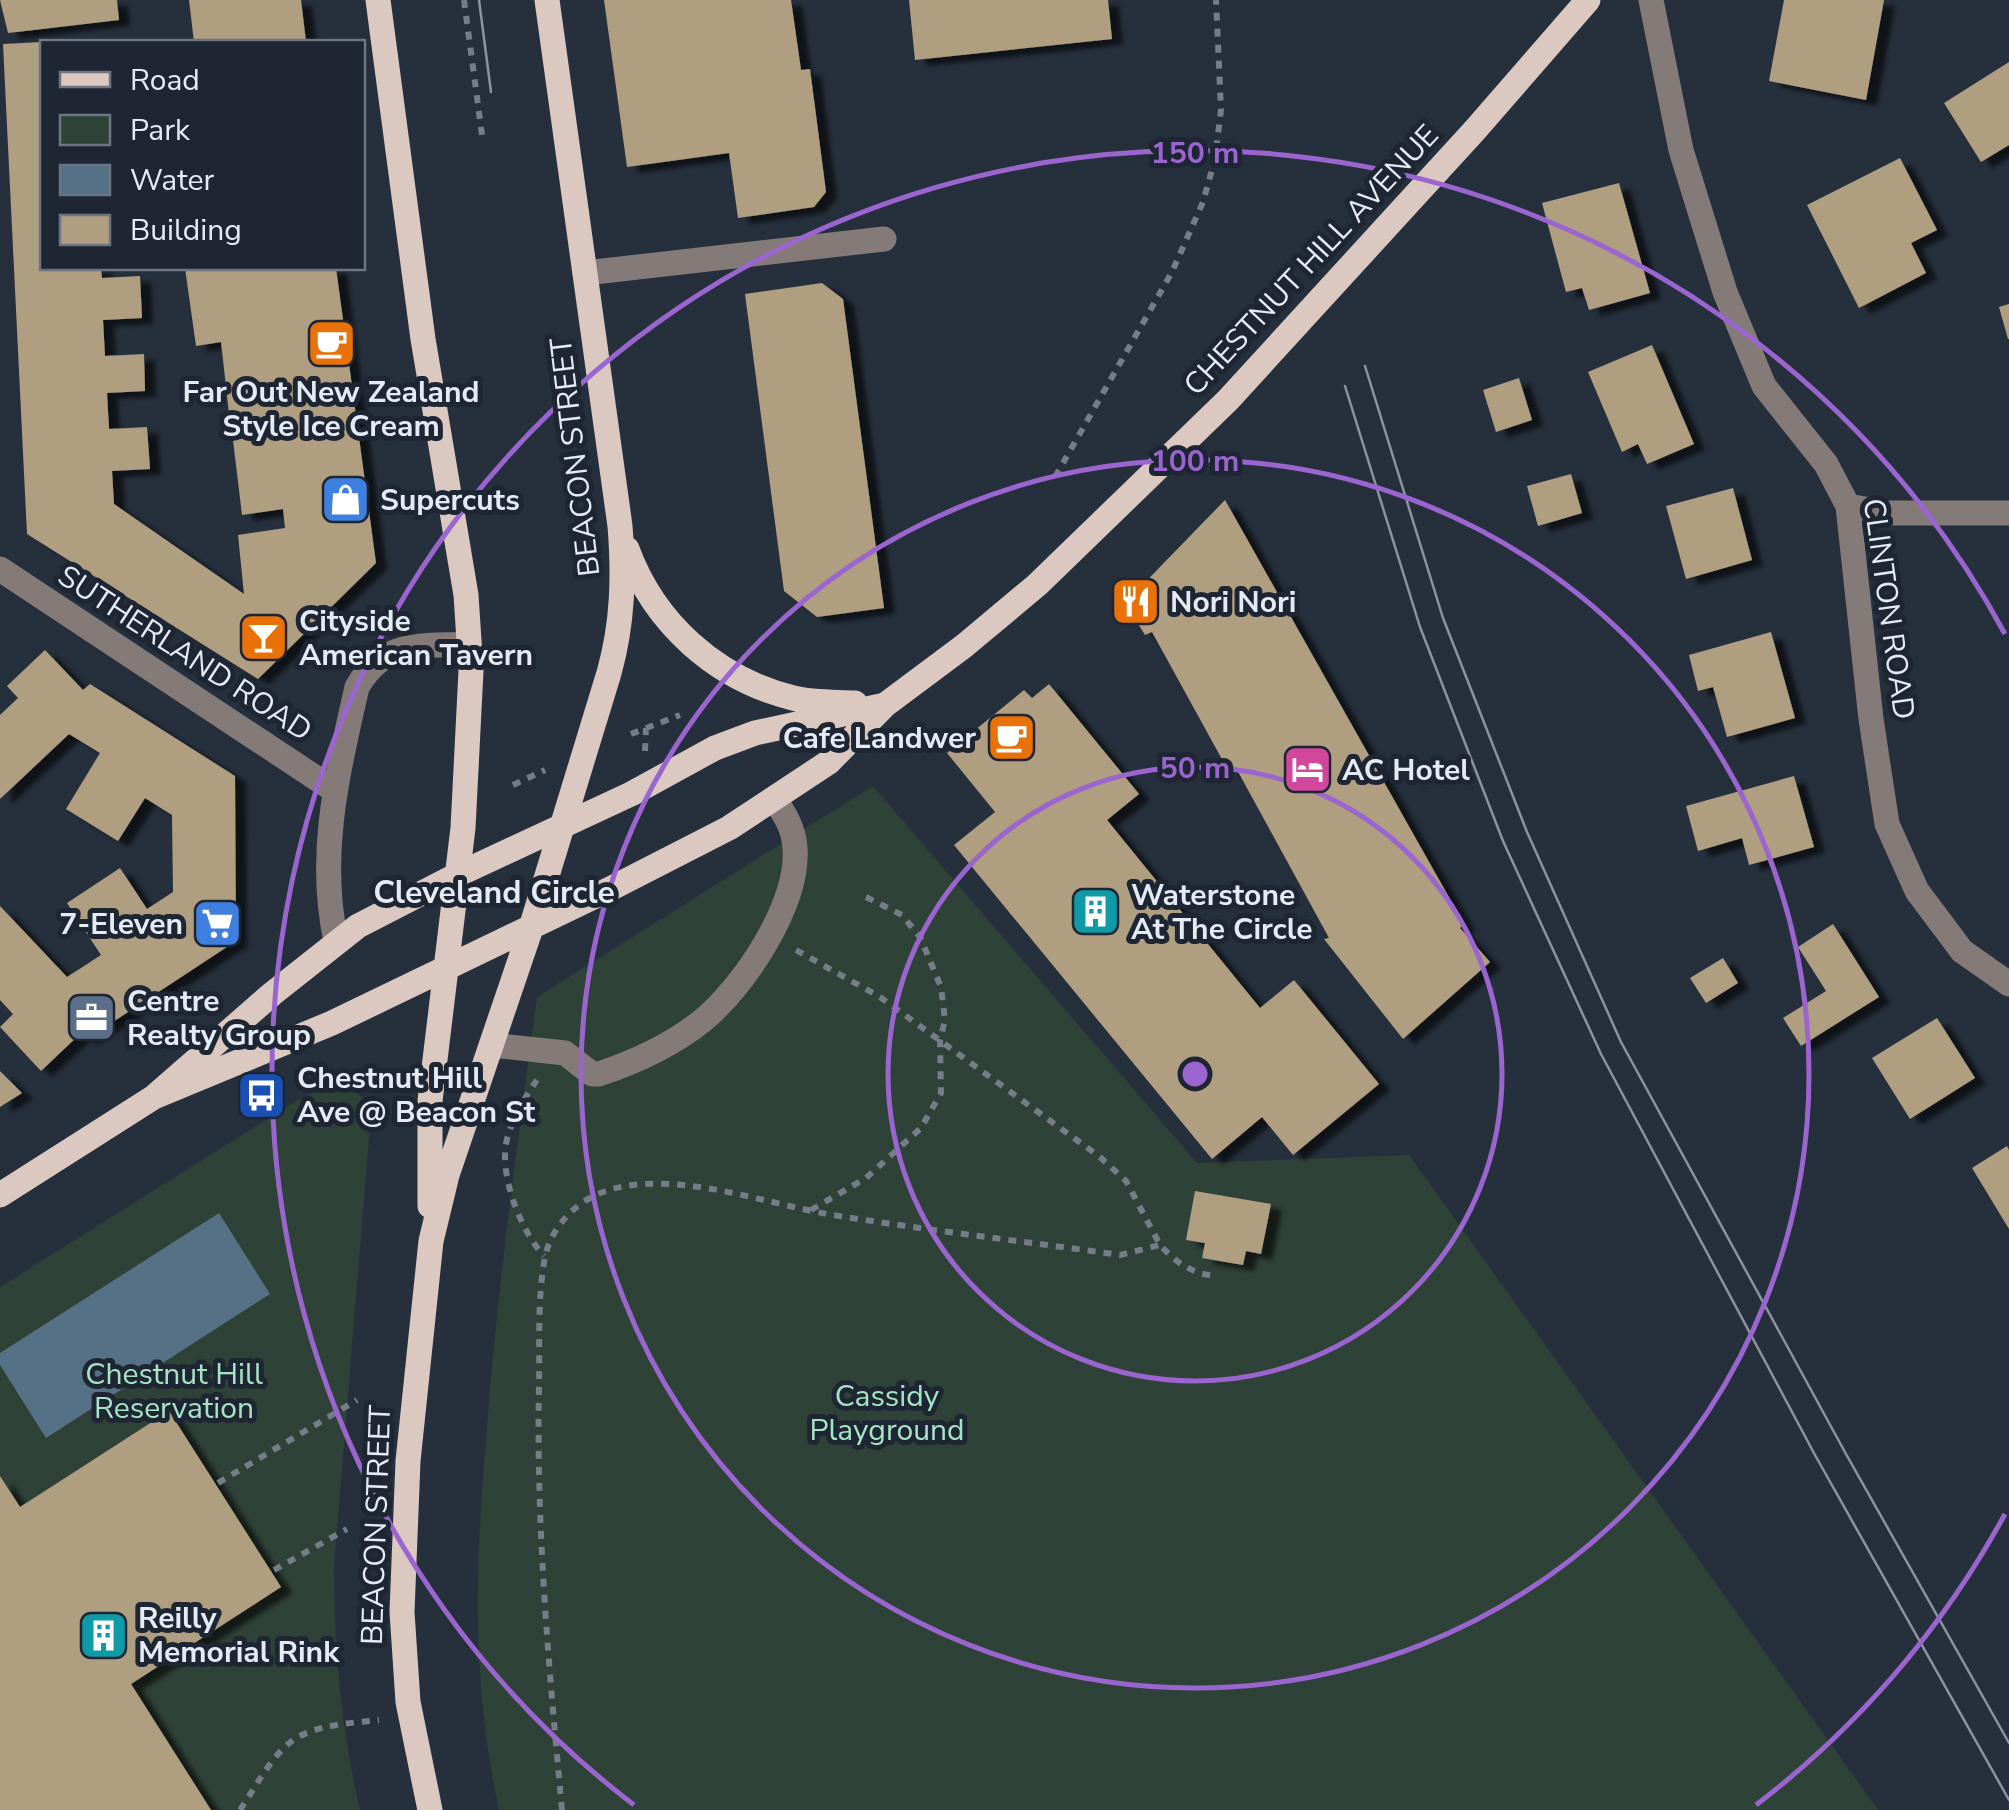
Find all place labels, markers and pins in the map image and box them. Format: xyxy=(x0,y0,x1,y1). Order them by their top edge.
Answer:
cafe icon: Far Out New Zealand Style Ice Cream xyxy=(305,317,357,369)
place label: Far Out New Zealand Style Ice Cream xyxy=(182,372,480,447)
shop icon: Supercuts xyxy=(319,474,371,526)
place label: Supercuts xyxy=(380,480,520,521)
restaurant icon: Nori Nori xyxy=(1109,576,1161,628)
place label: Nori Nori xyxy=(1170,582,1296,623)
place label: Cityside American Tavern xyxy=(299,601,533,676)
bar icon: Cityside American Tavern xyxy=(238,612,290,664)
cafe icon: Cafe Landwer xyxy=(985,712,1037,764)
place label: Cafe Landwer xyxy=(783,718,976,759)
hotel icon: AC Hotel xyxy=(1281,744,1333,796)
place label: AC Hotel xyxy=(1342,750,1470,791)
place label: Waterstone At The Circle xyxy=(1131,875,1312,950)
building icon: Waterstone At The Circle xyxy=(1070,886,1122,938)
supermarket icon: 7-Eleven xyxy=(192,898,244,950)
place label: 7-Eleven xyxy=(59,904,183,945)
place label: Centre Realty Group xyxy=(127,981,311,1056)
office icon: Centre Realty Group xyxy=(66,992,118,1044)
centre of rings xyxy=(1177,1056,1213,1092)
place label: Chestnut Hill Ave @ Beacon St xyxy=(297,1058,536,1133)
bus stop icon: Chestnut Hill Ave @ Beacon St xyxy=(236,1069,288,1121)
place label: Reilly Memorial Rink xyxy=(138,1598,340,1673)
building icon: Reilly Memorial Rink xyxy=(77,1609,129,1661)

